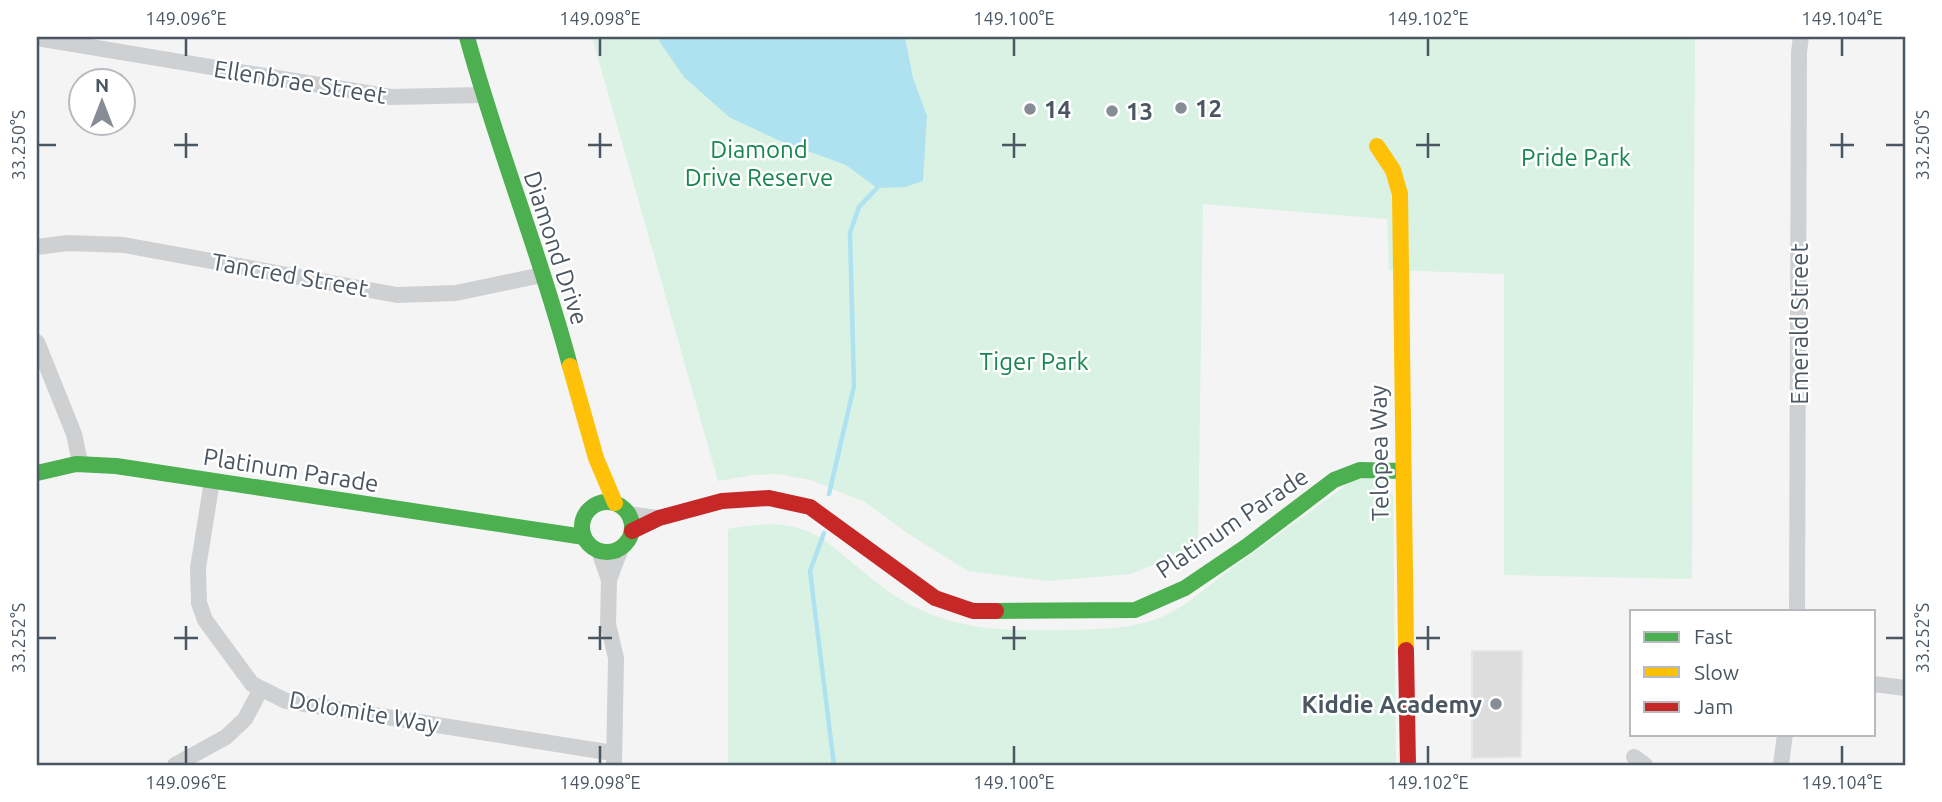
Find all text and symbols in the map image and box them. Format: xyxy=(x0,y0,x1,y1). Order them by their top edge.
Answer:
text: 149.096°E xyxy=(145,8,227,28)
text: 149.098°E xyxy=(559,8,641,28)
text: 149.100°E xyxy=(973,8,1055,28)
text: 149.102°E xyxy=(1387,8,1469,28)
text: 149.104°E xyxy=(1801,8,1883,28)
street label: Ellenbrae Street xyxy=(212,55,389,109)
north arrow xyxy=(66,66,136,136)
text: N xyxy=(95,74,109,96)
place label: 12 xyxy=(1195,95,1222,122)
place label: 14 xyxy=(1044,96,1071,123)
place label: 13 xyxy=(1126,98,1153,125)
marker: 12 xyxy=(1173,100,1189,116)
marker: 14 xyxy=(1022,101,1038,117)
marker: 13 xyxy=(1104,103,1120,119)
text: 33.250°S xyxy=(8,110,28,180)
text: 33.250°S xyxy=(1912,110,1932,180)
park label: Diamond Drive Reserve xyxy=(685,136,833,191)
park label: Pride Park xyxy=(1521,144,1631,171)
street label: Diamond Drive xyxy=(518,168,594,328)
street label: Emerald Street xyxy=(1786,243,1813,405)
street label: Tancred Street xyxy=(210,248,371,302)
park label: Tiger Park xyxy=(979,348,1089,375)
street label: Telopea Way xyxy=(1364,384,1394,521)
street label: Platinum Parade xyxy=(201,443,381,497)
street label: Platinum Parade xyxy=(1151,462,1313,584)
text: 33.252°S xyxy=(8,603,28,673)
text: 33.252°S xyxy=(1912,603,1932,673)
legend xyxy=(1630,610,1876,736)
text: Fast xyxy=(1694,624,1732,648)
text: Slow xyxy=(1694,660,1739,684)
street label: Dolomite Way xyxy=(287,686,441,739)
place label: Kiddie Academy xyxy=(1301,691,1482,718)
text: Jam xyxy=(1694,694,1733,718)
marker: Kiddie Academy xyxy=(1488,696,1504,712)
text: 149.096°E xyxy=(145,772,227,792)
text: 149.098°E xyxy=(559,772,641,792)
text: 149.100°E xyxy=(973,772,1055,792)
text: 149.102°E xyxy=(1387,772,1469,792)
text: 149.104°E xyxy=(1801,772,1883,792)

